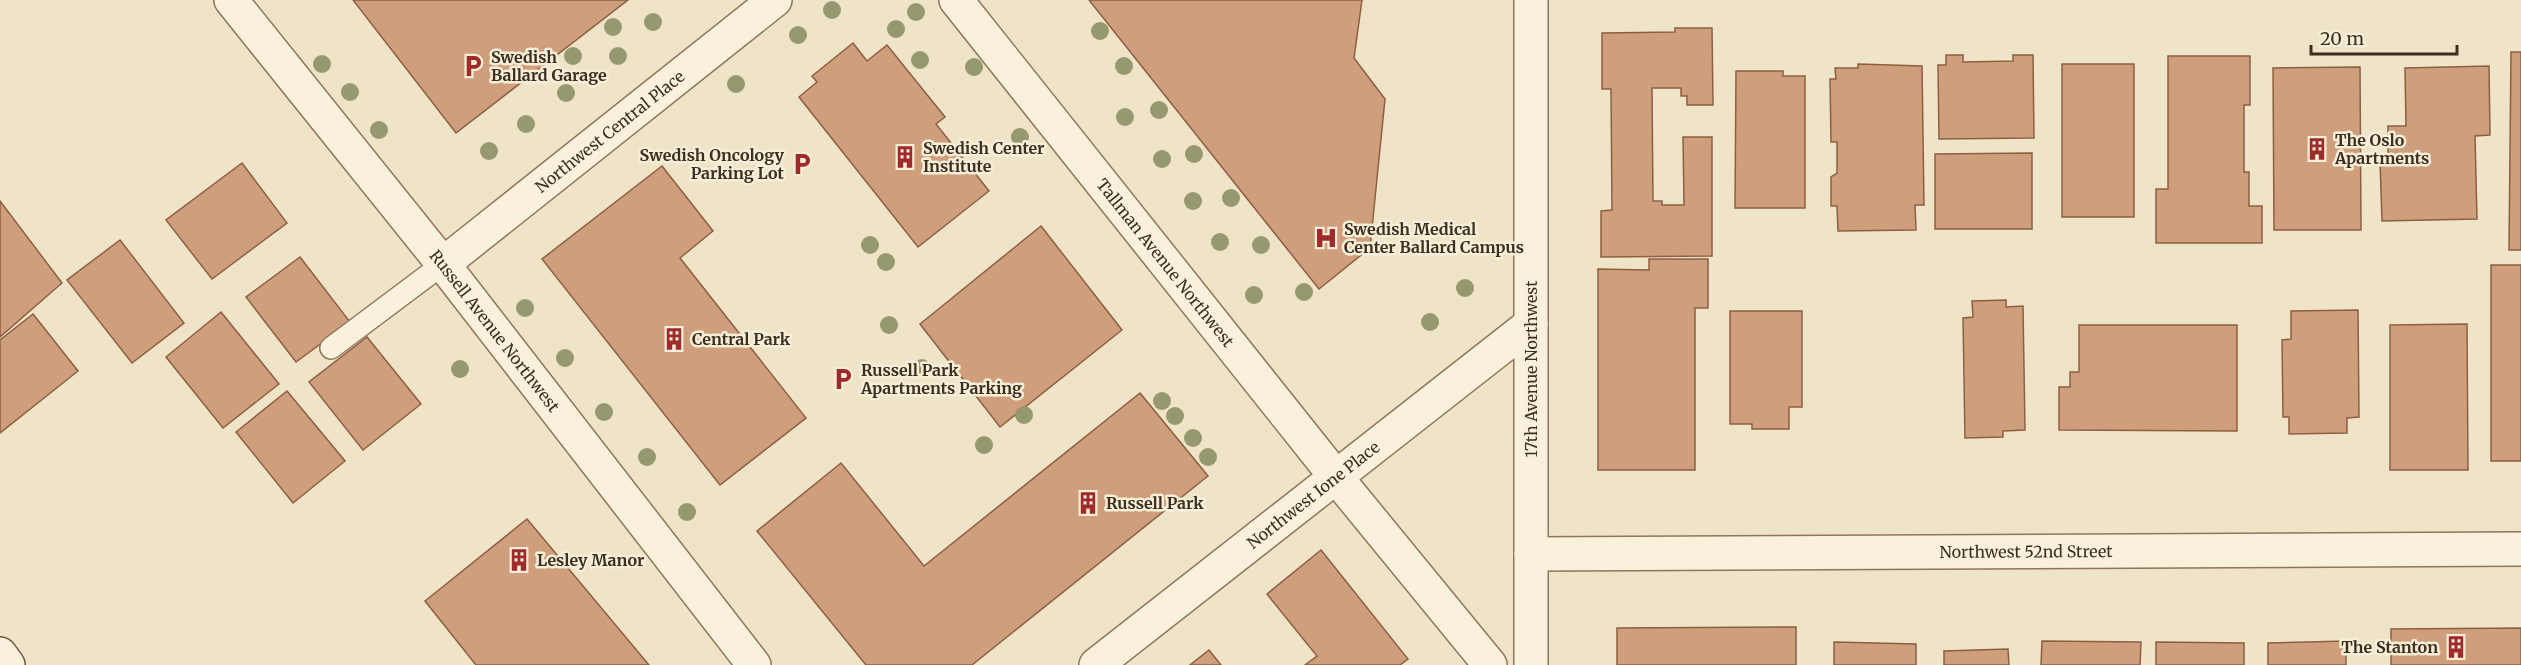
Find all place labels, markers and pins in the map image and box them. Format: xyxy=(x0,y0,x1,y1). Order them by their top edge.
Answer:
place label: Swedish Ballard Garage xyxy=(491,47,607,85)
parking icon: Swedish Ballard Garage xyxy=(460,53,486,79)
place label: The Oslo Apartments xyxy=(2334,130,2429,168)
building icon: The Oslo Apartments xyxy=(2304,136,2330,162)
place label: Swedish Center Institute xyxy=(923,138,1045,176)
building icon: Swedish Center Institute xyxy=(892,144,918,170)
place label: Swedish Oncology Parking Lot xyxy=(640,145,785,183)
parking icon: Swedish Oncology Parking Lot xyxy=(789,151,815,177)
place label: Swedish Medical Center Ballard Campus xyxy=(1344,219,1524,257)
hospital icon: Swedish Medical Center Ballard Campus xyxy=(1313,225,1339,251)
building icon: Central Park xyxy=(661,326,687,352)
place label: Central Park xyxy=(692,329,791,349)
place label: Russell Park Apartments Parking xyxy=(860,360,1022,398)
parking icon: Russell Park Apartments Parking xyxy=(830,366,856,392)
building icon: Russell Park xyxy=(1075,490,1101,516)
place label: Russell Park xyxy=(1106,493,1204,513)
building icon: Lesley Manor xyxy=(506,547,532,573)
place label: Lesley Manor xyxy=(537,550,645,570)
building icon: The Stanton xyxy=(2443,634,2469,660)
place label: The Stanton xyxy=(2341,637,2438,657)

